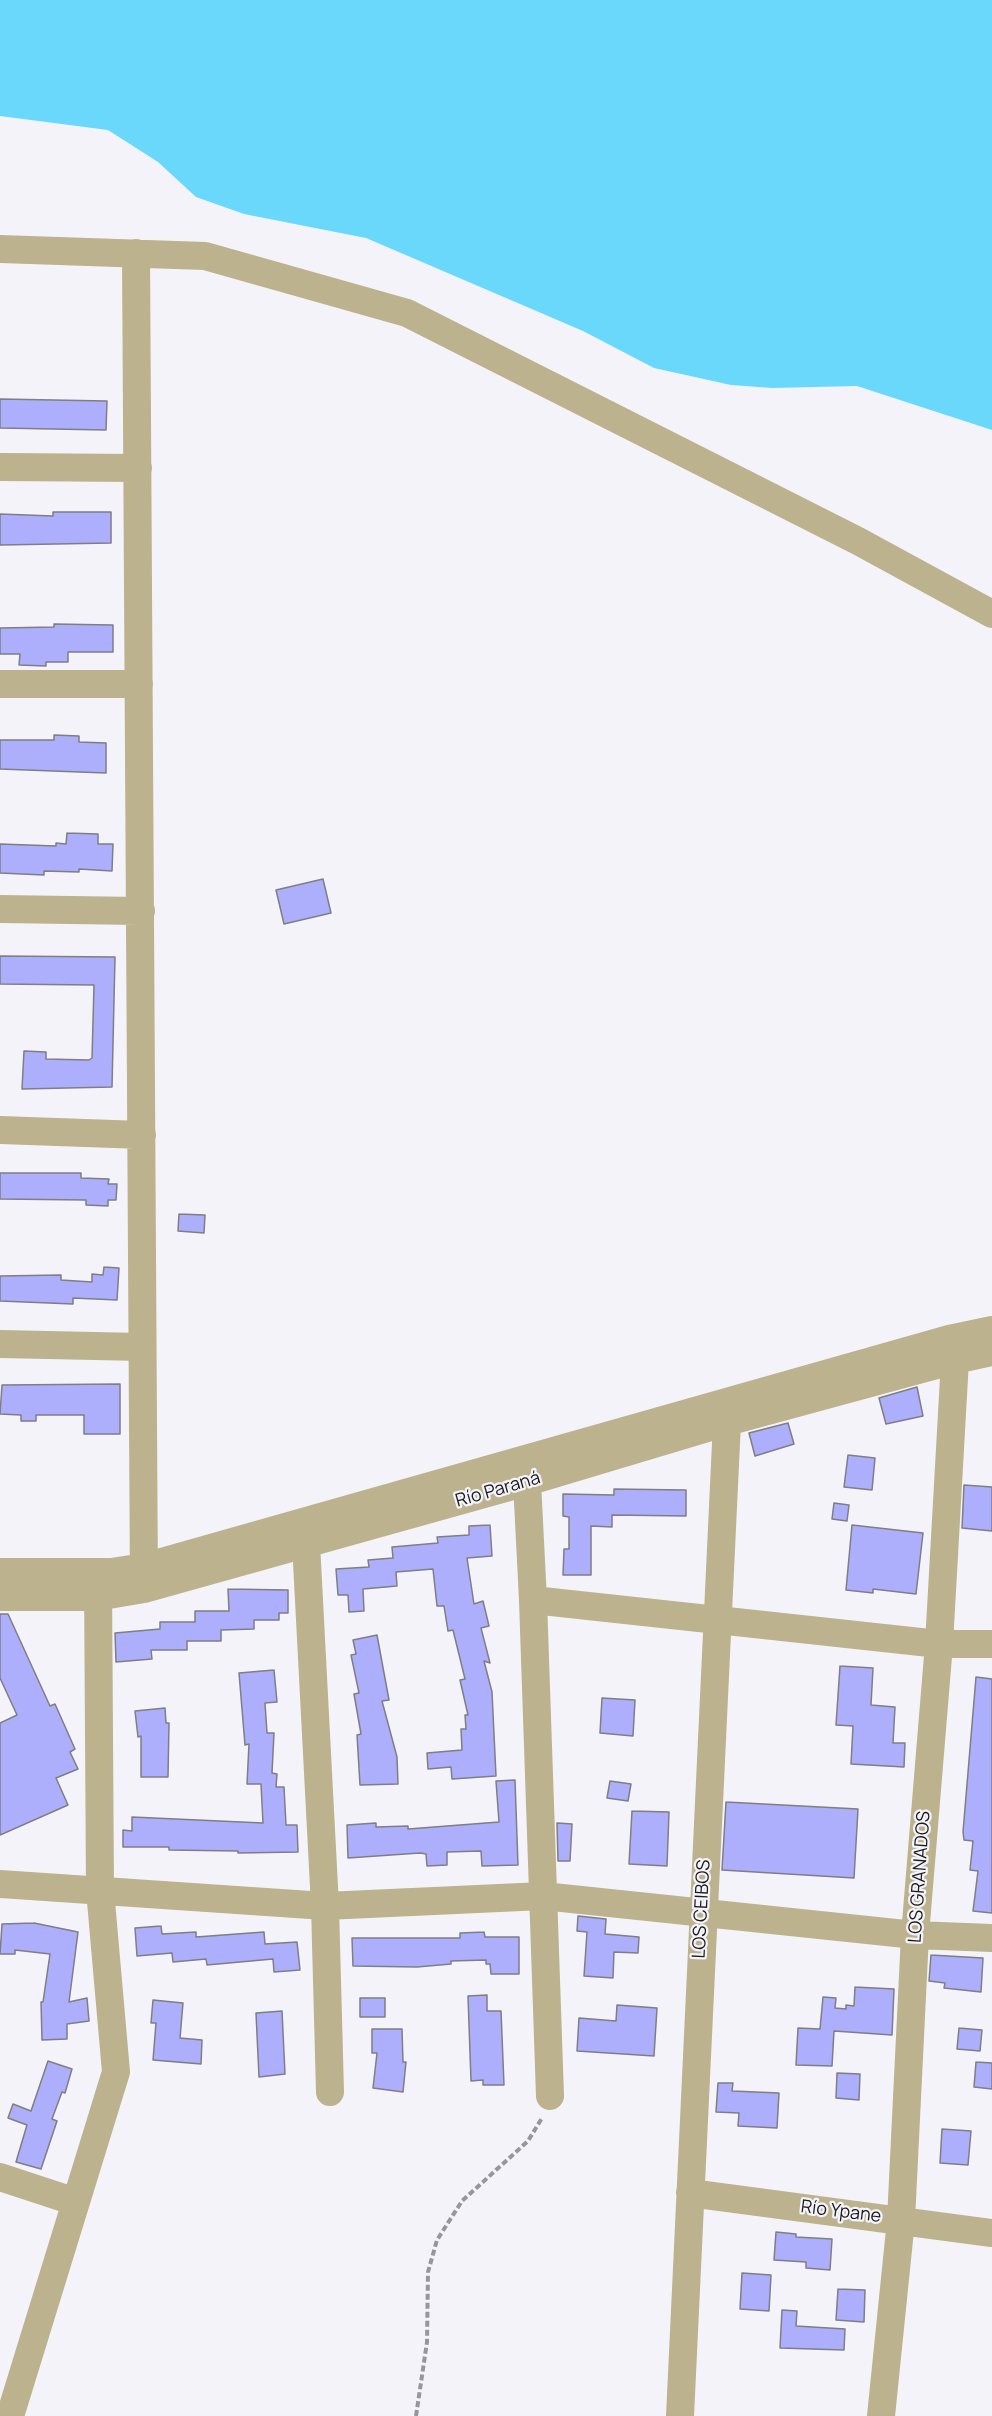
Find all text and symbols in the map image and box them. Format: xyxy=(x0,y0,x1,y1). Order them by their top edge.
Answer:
street label: Río Paraná xyxy=(453,1468,543,1512)
street label: LOS GRANADOS xyxy=(905,1810,935,1944)
street label: LOS CEIBOS xyxy=(689,1859,715,1959)
street label: Río Ypane xyxy=(800,2196,882,2228)

